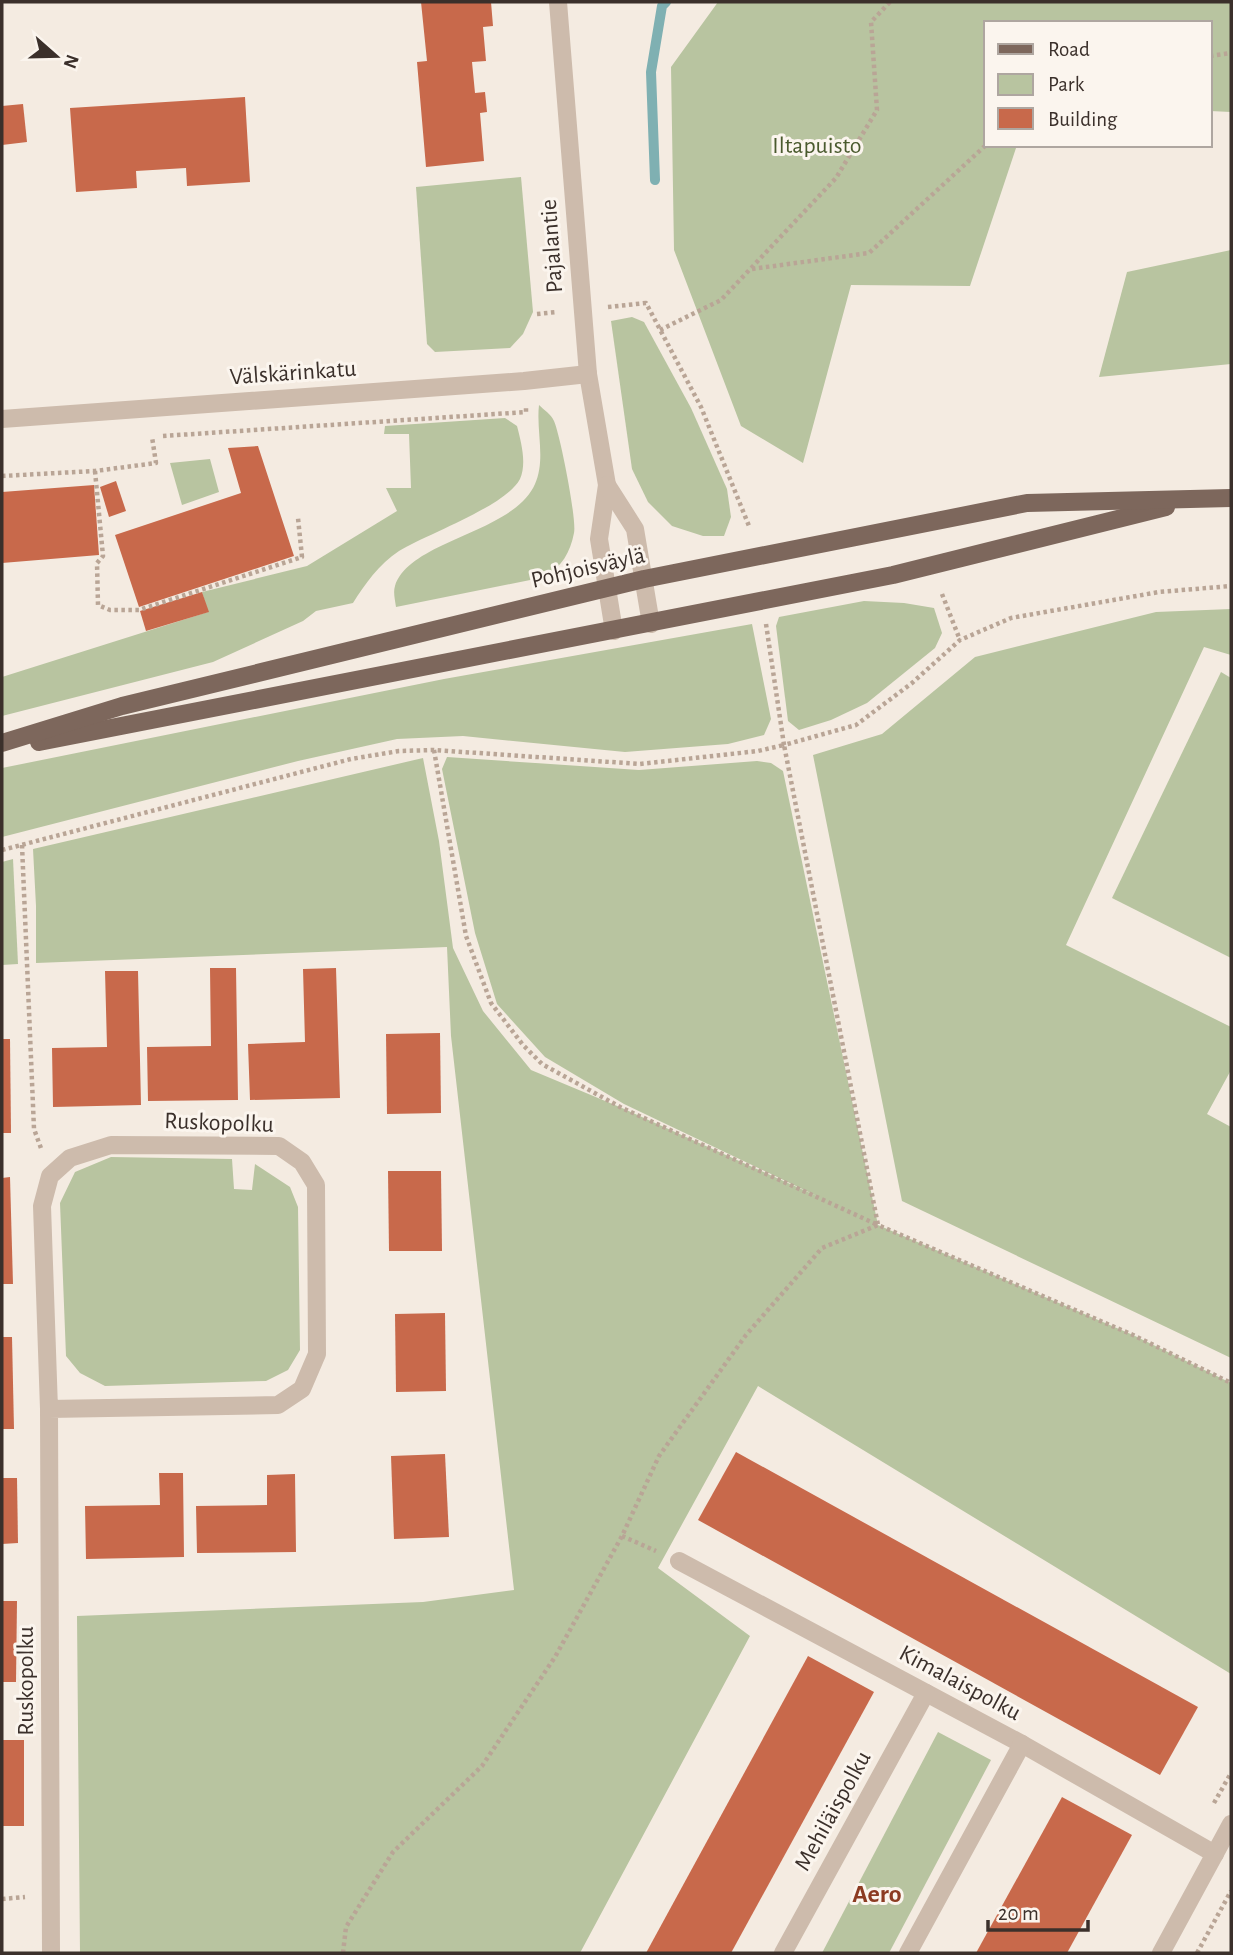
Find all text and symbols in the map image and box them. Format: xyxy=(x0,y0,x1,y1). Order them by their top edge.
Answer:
north arrow xyxy=(21,21,91,91)
legend xyxy=(984,21,1212,147)
text: Road xyxy=(1048,39,1090,60)
text: N xyxy=(59,52,82,71)
text: Park xyxy=(1048,74,1085,95)
text: Building xyxy=(1048,109,1118,130)
park label: Iltapuisto xyxy=(772,134,862,158)
street label: Pajalantie xyxy=(537,198,567,294)
street label: Välskärinkatu xyxy=(229,357,357,389)
street label: Pohjoisväylä xyxy=(529,543,647,593)
street label: Ruskopolku xyxy=(164,1109,274,1137)
street label: Ruskopolku xyxy=(14,1626,38,1736)
street label: Kimalaispolku xyxy=(895,1641,1025,1725)
street label: Mehiläispolku xyxy=(790,1747,876,1875)
district label: Aero xyxy=(852,1881,902,1907)
scale bar xyxy=(988,1888,1088,1932)
text: 20 m xyxy=(998,1903,1039,1924)

